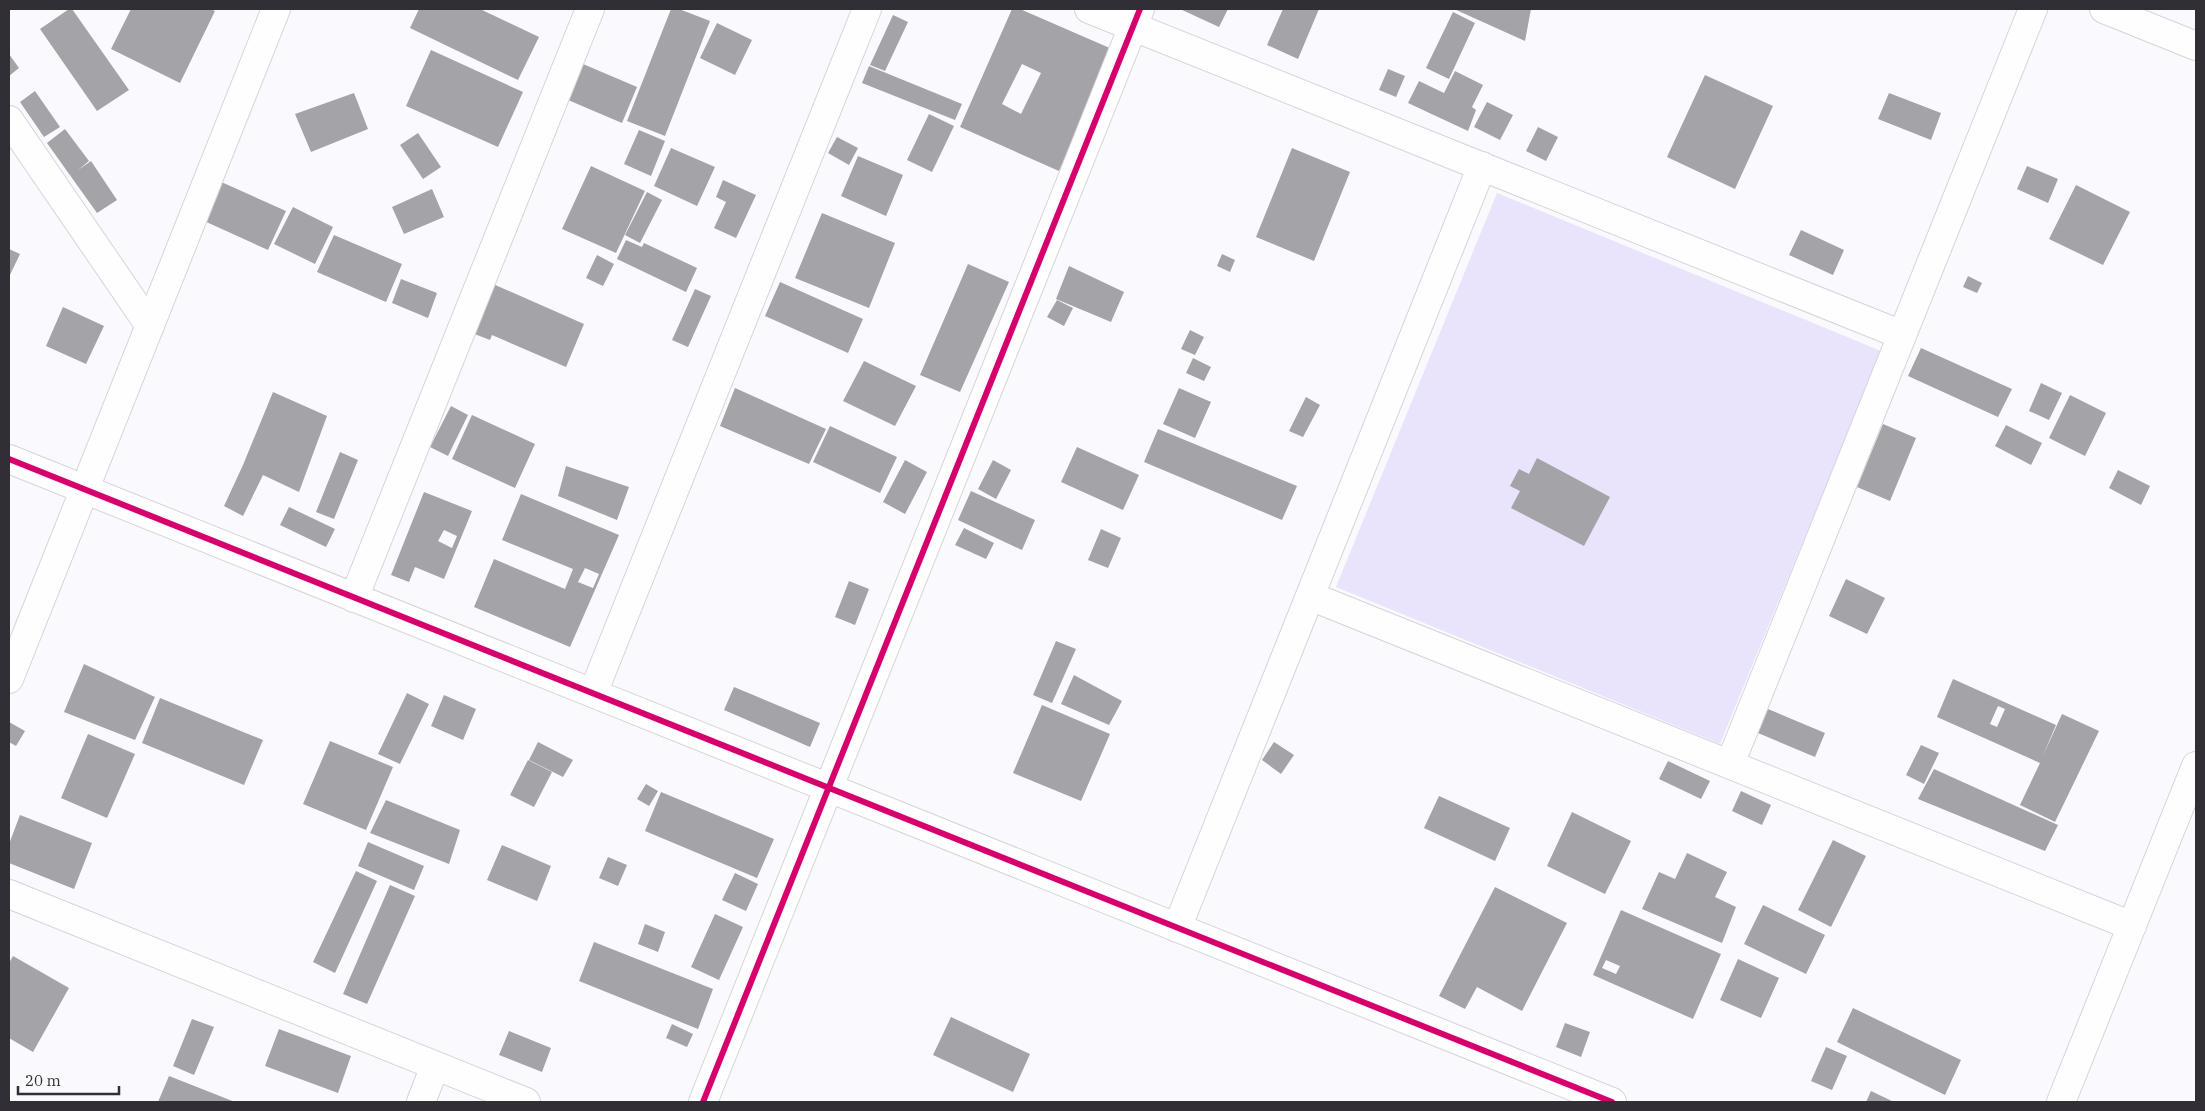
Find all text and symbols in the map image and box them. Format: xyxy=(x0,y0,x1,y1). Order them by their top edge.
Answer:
scale bar xyxy=(18,1064,119,1096)
text: 20 m xyxy=(25,1071,61,1090)

